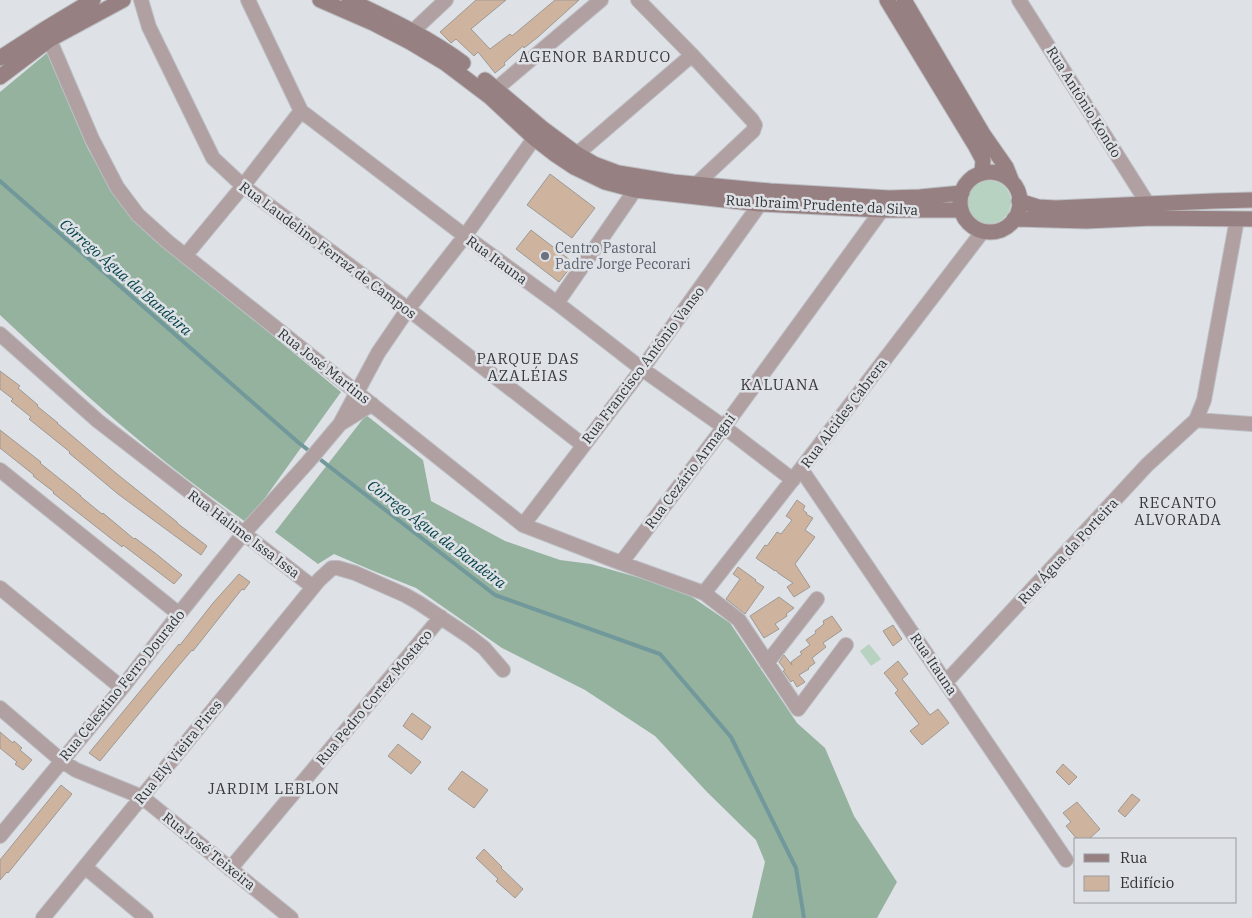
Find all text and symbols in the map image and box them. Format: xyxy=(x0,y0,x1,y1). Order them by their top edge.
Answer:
street label: Rua Antônio Kondo xyxy=(1043,43,1125,161)
district label: AGENOR BARDUCO xyxy=(519,47,671,66)
street label: Rua Laudelino Ferraz de Campos xyxy=(236,178,420,323)
street label: Rua Ibraim Prudente da Silva xyxy=(725,191,919,219)
water label: Córrego Água da Bandeira xyxy=(56,214,197,340)
street label: Rua Itauna xyxy=(463,232,532,289)
place label: Centro Pastoral Padre Jorge Pecorari xyxy=(555,239,691,273)
marker: Centro Pastoral Padre Jorge Pecorari xyxy=(539,250,551,262)
street label: Rua Francisco Antônio Vanso xyxy=(578,283,708,447)
street label: Rua José Martins xyxy=(274,324,374,408)
district label: PARQUE DAS AZALÉIAS xyxy=(476,349,580,385)
street label: Rua Alcides Cabrera xyxy=(797,354,891,471)
district label: KALUANA xyxy=(741,375,820,394)
street label: Rua Cezário Armagni xyxy=(641,410,739,532)
water label: Córrego Água da Bandeira xyxy=(364,476,511,593)
street label: Rua Halime Issa Issa xyxy=(184,486,304,582)
street label: Rua Água da Porteira xyxy=(1013,493,1122,608)
district label: RECANTO ALVORADA xyxy=(1134,493,1222,529)
street label: Rua Celestino Ferro Dourado xyxy=(55,606,189,764)
street label: Rua Pedro Cortez Mostaço xyxy=(312,626,436,768)
street label: Rua Itauna xyxy=(907,629,962,699)
street label: Rua Ely Vieira Pires xyxy=(130,696,226,808)
district label: JARDIM LEBLON xyxy=(208,779,340,798)
street label: Rua José Teixeira xyxy=(159,808,259,894)
legend xyxy=(1074,838,1237,903)
text: Rua xyxy=(1120,848,1147,867)
text: Edifício xyxy=(1120,873,1174,892)

